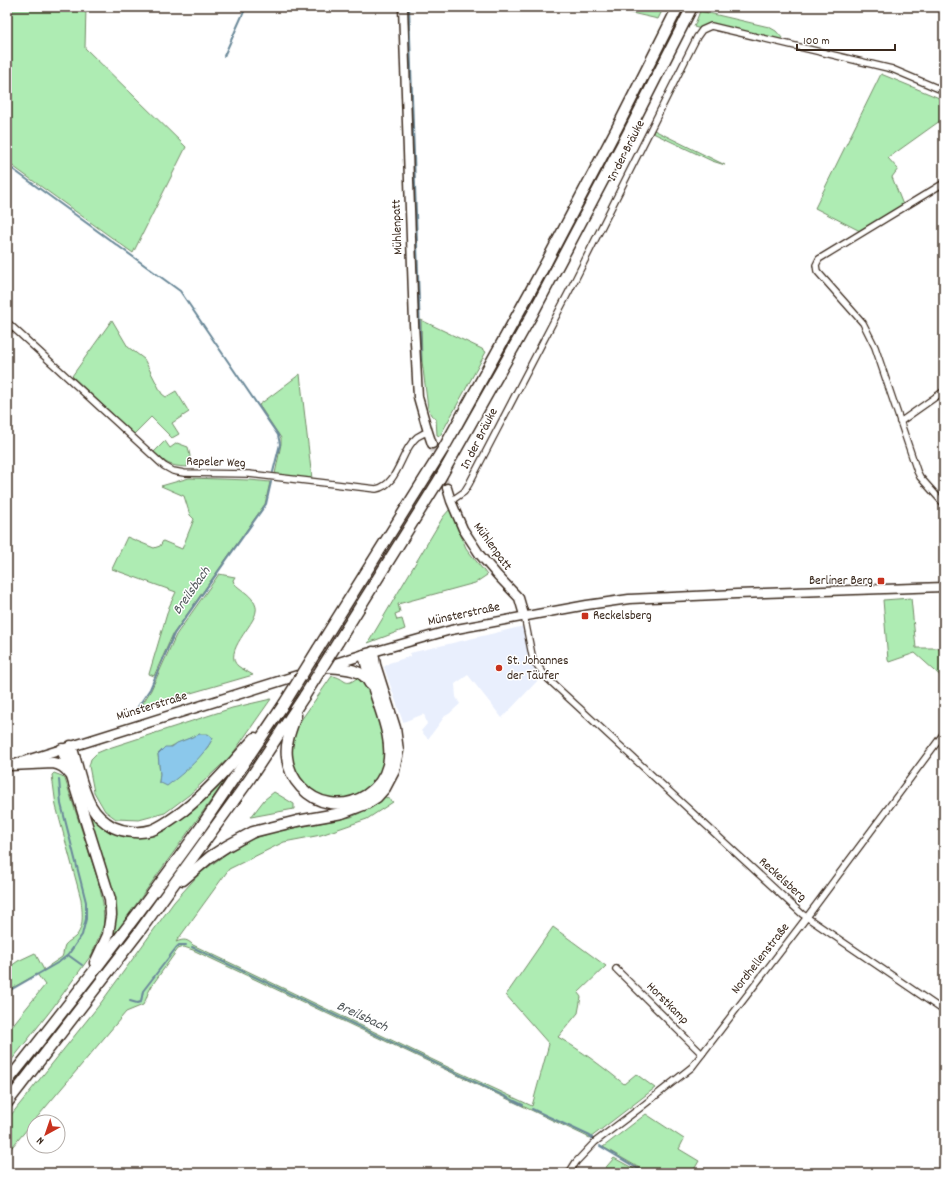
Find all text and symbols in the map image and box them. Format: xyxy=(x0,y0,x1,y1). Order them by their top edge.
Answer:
scale bar xyxy=(797,26,895,52)
text: 100 m xyxy=(803,33,830,50)
street label: In der Bräuke xyxy=(603,117,651,185)
street label: Mühlenpatt xyxy=(388,199,408,255)
street label: In der Bräuke xyxy=(456,405,504,473)
street label: Repeler Weg xyxy=(186,452,246,474)
street label: Mühlenpatt xyxy=(468,519,516,575)
water label: Breilsbach xyxy=(168,562,216,619)
place label: Berliner Berg xyxy=(809,572,873,591)
marker: Berliner Berg xyxy=(876,576,886,586)
street label: Münsterstraße xyxy=(426,598,502,632)
place label: Reckelsberg xyxy=(593,607,652,626)
marker: Reckelsberg xyxy=(580,611,590,621)
place label: St. Johannes der Täufer xyxy=(507,652,568,686)
marker: St. Johannes der Täufer xyxy=(494,663,504,673)
street label: Münsterstraße xyxy=(114,687,190,727)
street label: Reckelsberg xyxy=(754,853,810,907)
street label: Nordhellenstraße xyxy=(727,919,795,999)
street label: Horstkamp xyxy=(641,978,693,1030)
water label: Breilsbach xyxy=(333,996,391,1038)
north arrow xyxy=(26,1114,66,1154)
text: N xyxy=(33,1132,48,1148)

